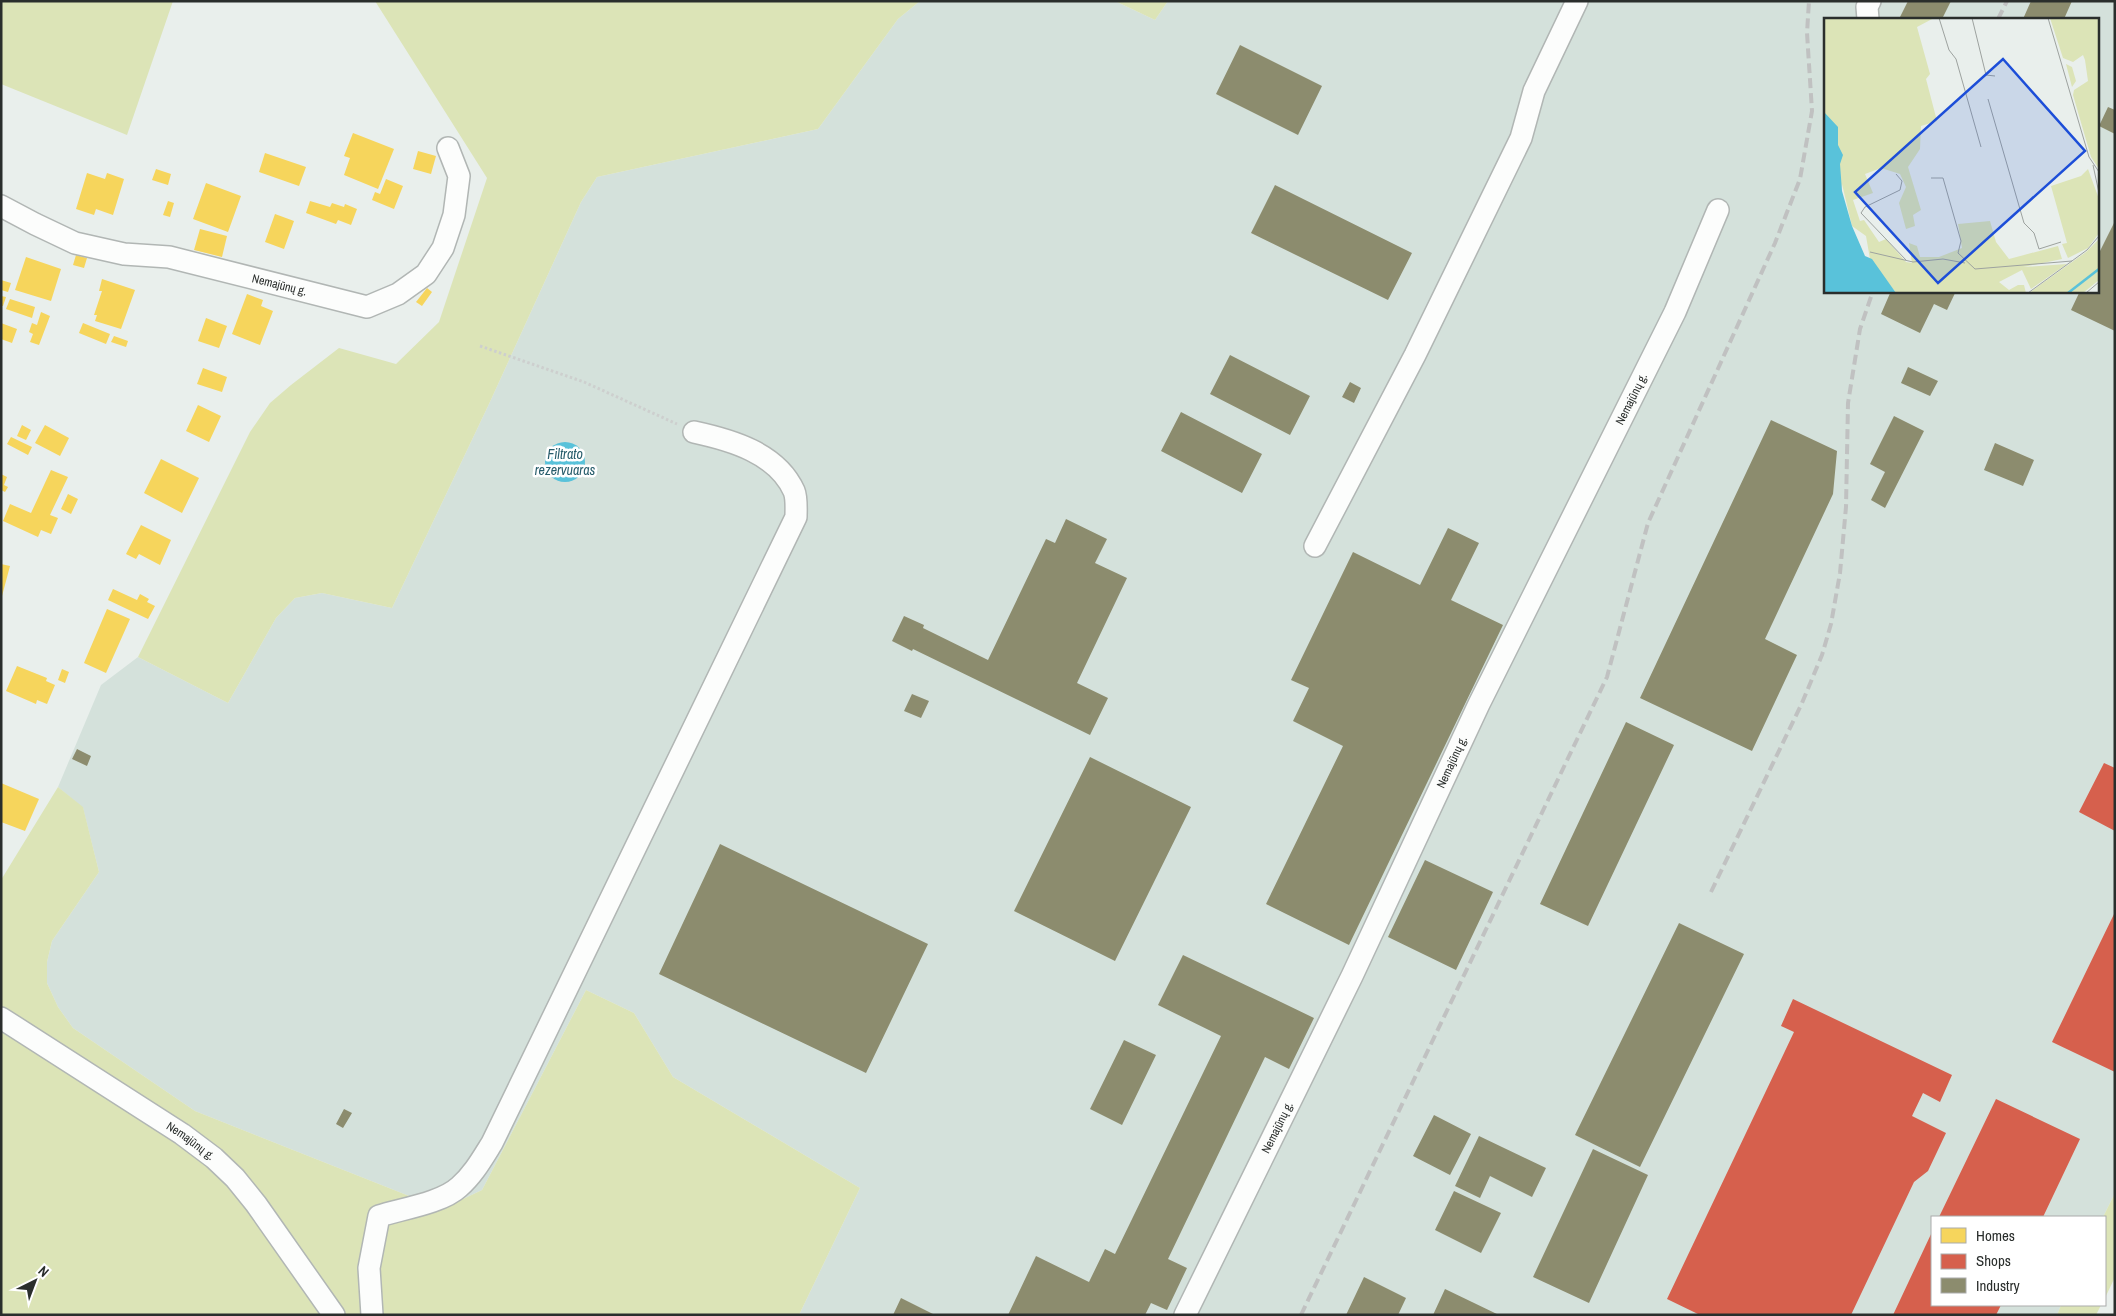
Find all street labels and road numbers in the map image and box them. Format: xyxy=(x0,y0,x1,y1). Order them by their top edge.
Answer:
street label: Nemajūnų g. xyxy=(250,270,309,299)
street label: Nemajūnų g. xyxy=(1612,371,1651,428)
street label: Nemajūnų g. xyxy=(1433,733,1471,791)
street label: Nemajūnų g. xyxy=(1258,1099,1297,1156)
street label: Nemajūnų g. xyxy=(163,1118,218,1164)

